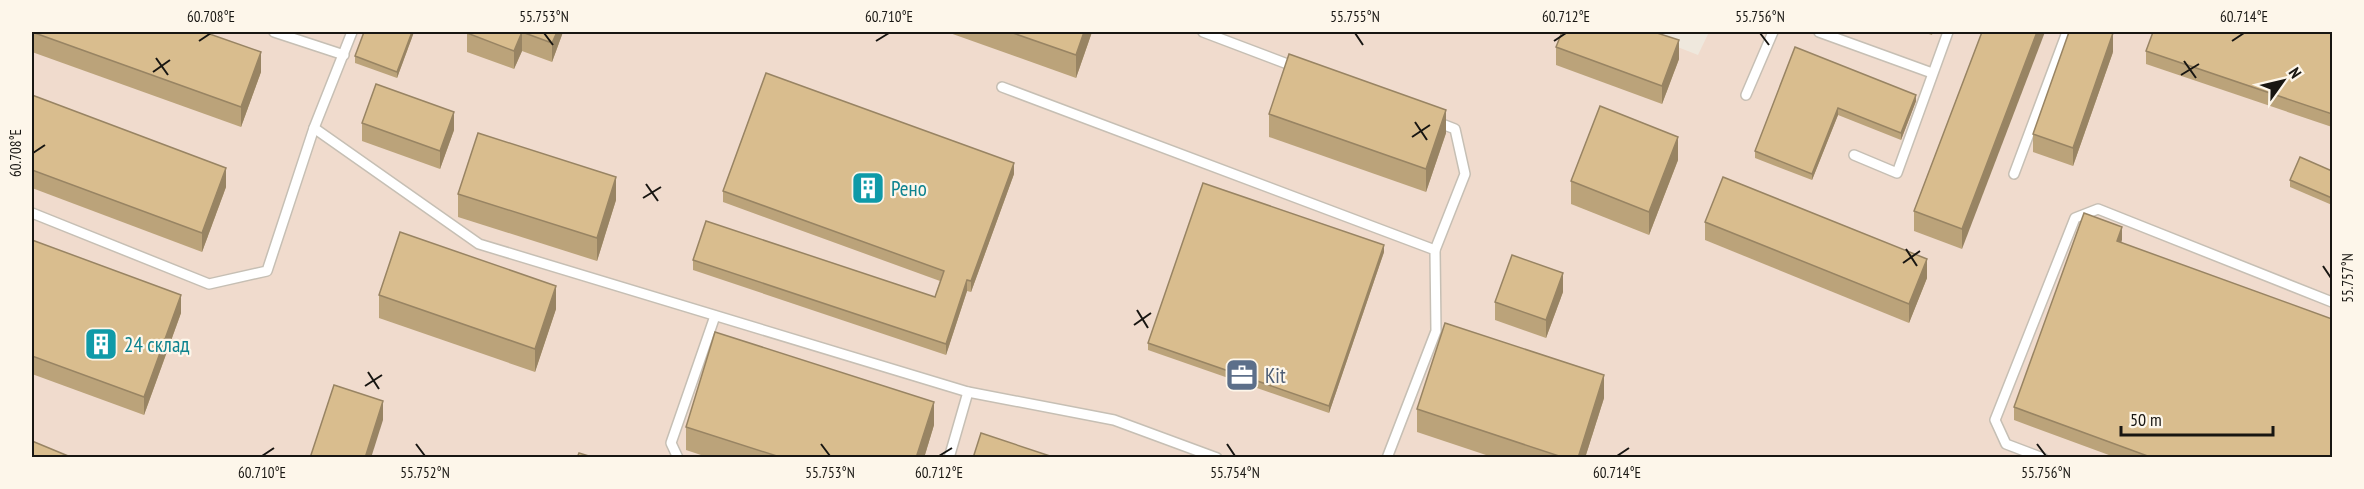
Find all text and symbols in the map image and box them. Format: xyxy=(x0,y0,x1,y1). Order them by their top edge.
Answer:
text: 60.708°E xyxy=(187,7,235,26)
text: 55.753°N xyxy=(519,7,569,26)
text: 60.710°E xyxy=(865,7,913,26)
text: 55.755°N xyxy=(1330,7,1380,26)
text: 60.712°E xyxy=(1542,7,1590,26)
text: 55.756°N xyxy=(1735,7,1785,26)
text: 60.714°E xyxy=(2220,7,2268,26)
north arrow xyxy=(2253,51,2313,111)
text: N xyxy=(2285,63,2306,82)
text: 60.708°E xyxy=(6,129,25,177)
building icon: Рено xyxy=(850,170,886,206)
place label: Рено xyxy=(891,175,927,202)
text: 55.757°N xyxy=(2338,253,2357,303)
building icon: 24 склад xyxy=(83,326,119,362)
place label: 24 склад xyxy=(124,331,190,358)
office icon: Kit xyxy=(1224,357,1260,393)
place label: Kit xyxy=(1265,362,1286,389)
scale bar xyxy=(2121,399,2272,437)
text: 50 m xyxy=(2130,408,2162,431)
text: 60.710°E xyxy=(238,463,286,482)
text: 55.752°N xyxy=(400,463,450,482)
text: 55.753°N xyxy=(805,463,855,482)
text: 60.712°E xyxy=(915,463,963,482)
text: 55.754°N xyxy=(1210,463,1260,482)
text: 60.714°E xyxy=(1593,463,1641,482)
text: 55.756°N xyxy=(2021,463,2071,482)

